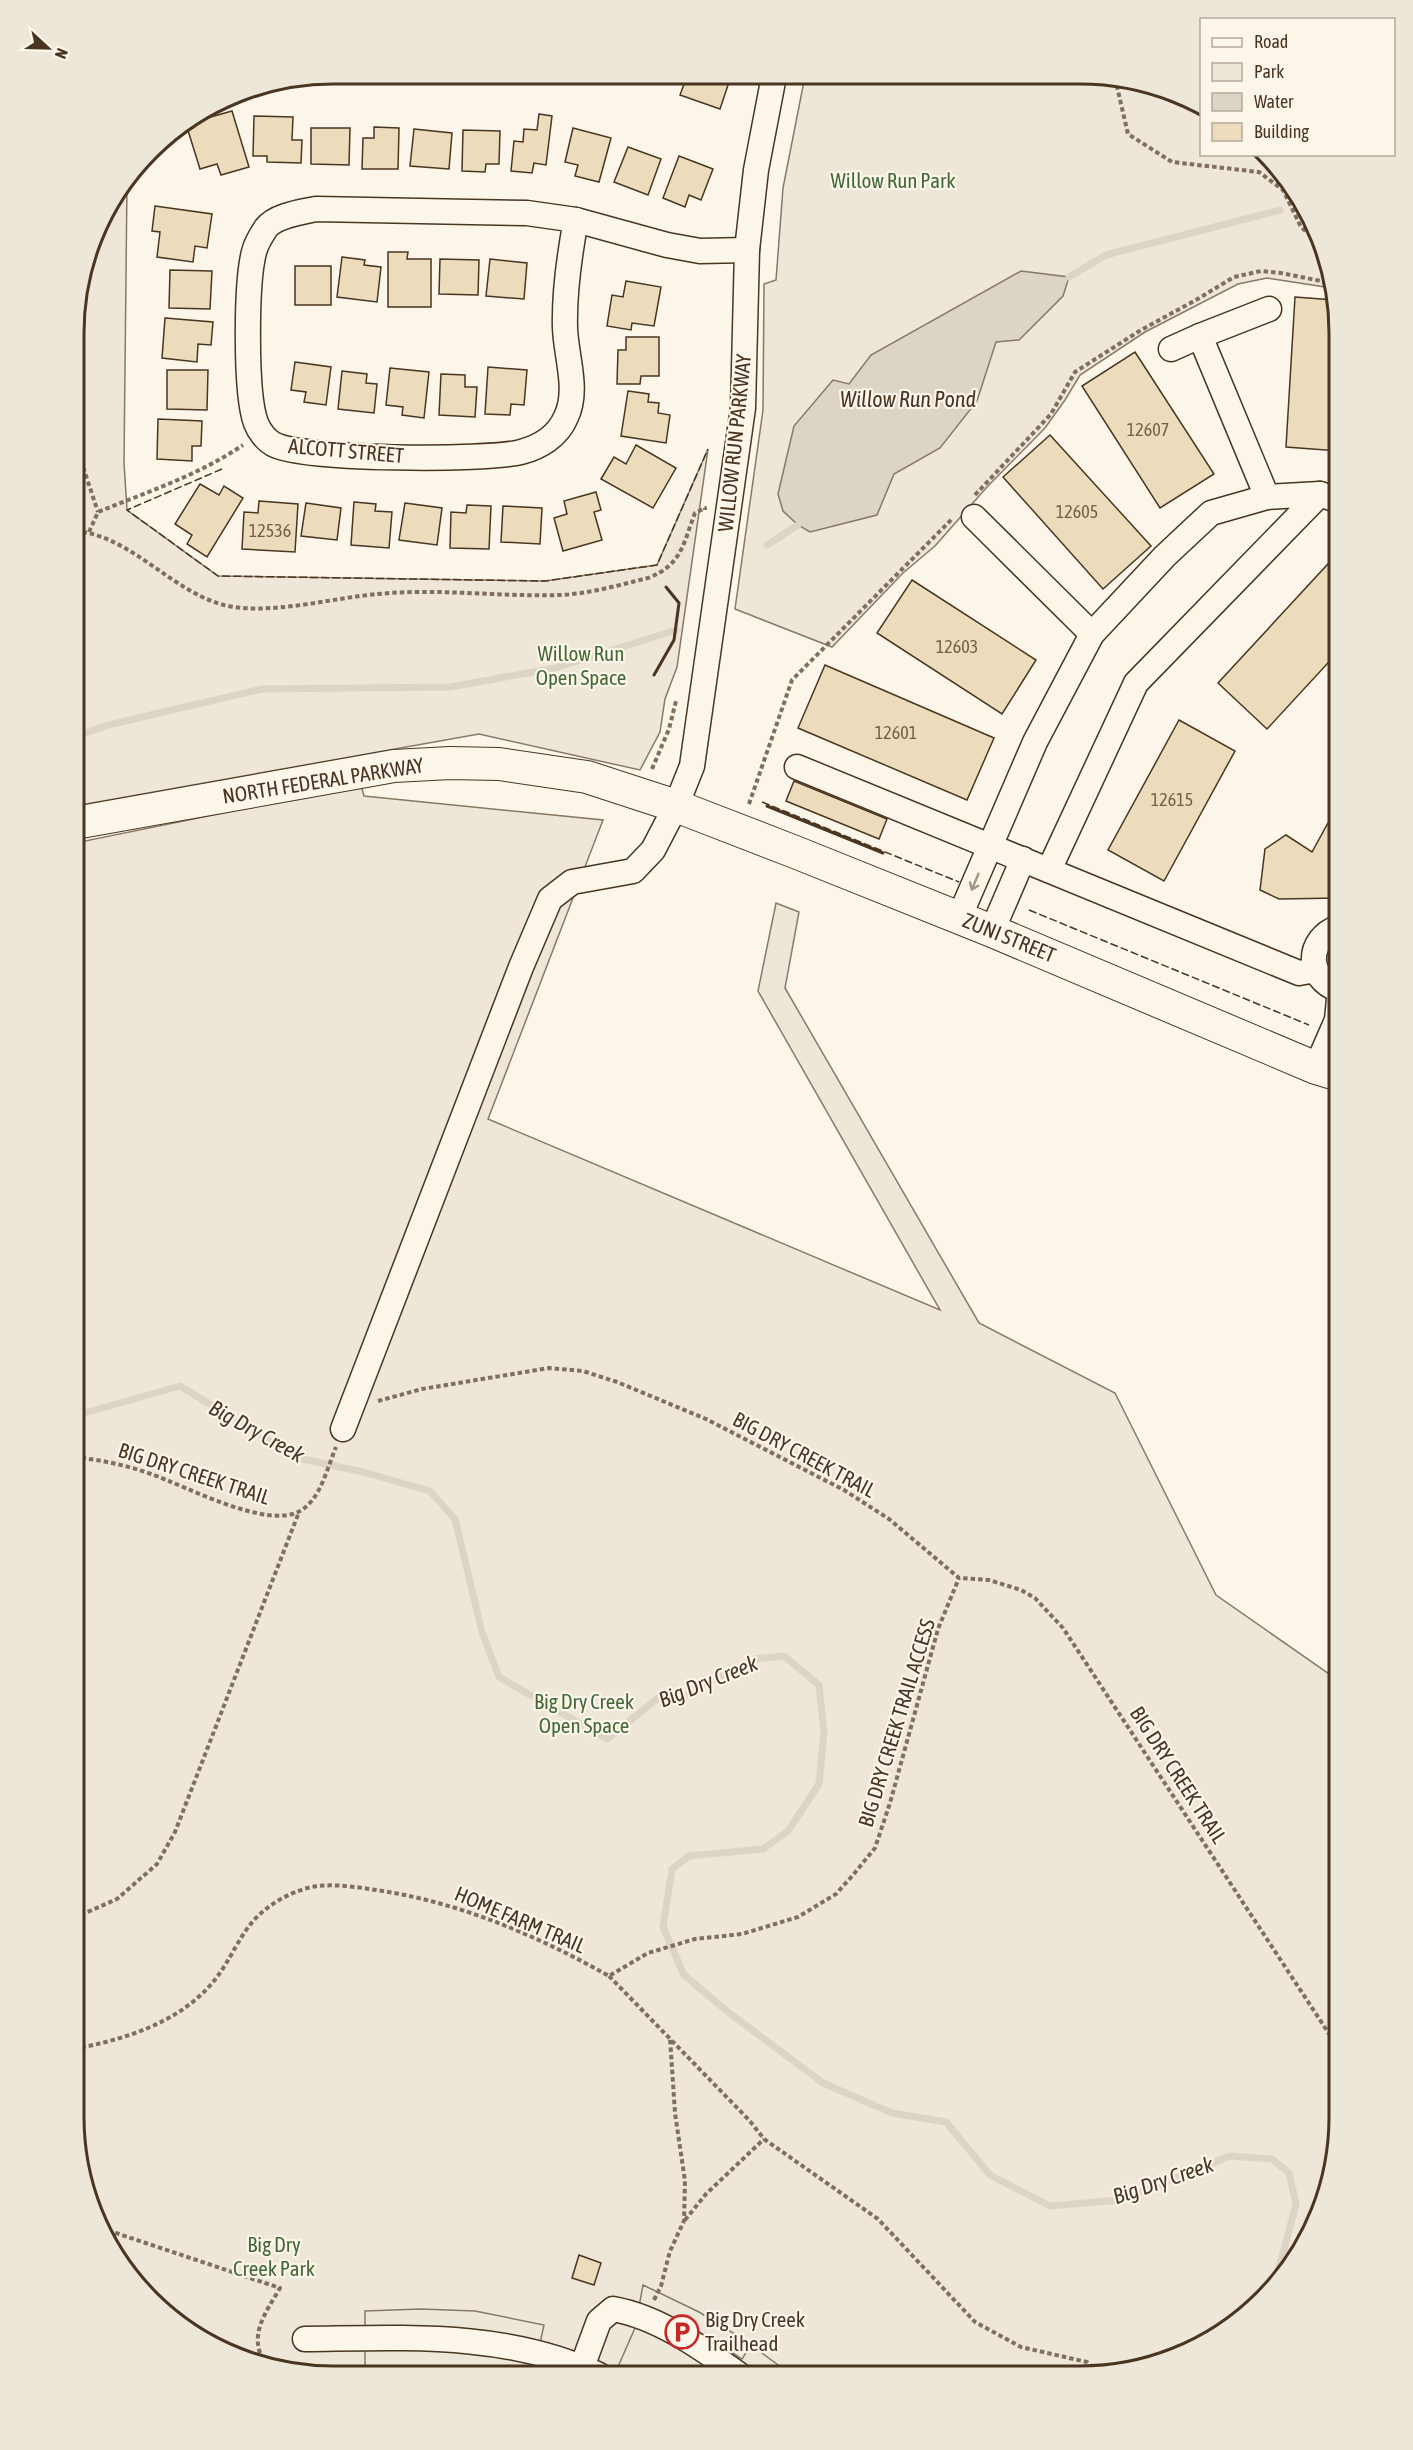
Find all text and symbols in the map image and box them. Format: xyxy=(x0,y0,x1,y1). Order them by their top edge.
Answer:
north arrow xyxy=(18,18,78,78)
legend xyxy=(1200,18,1395,156)
text: Road xyxy=(1254,31,1288,52)
text: N xyxy=(52,46,72,61)
text: Park xyxy=(1254,61,1284,82)
text: Water xyxy=(1254,91,1294,112)
text: Building xyxy=(1254,121,1309,142)
park label: Willow Run Park xyxy=(831,168,955,192)
street label: WILLOW RUN PARKWAY xyxy=(713,352,755,533)
water label: Willow Run Pond xyxy=(840,386,976,412)
house number: 12607 xyxy=(1127,419,1169,440)
street label: ALCOTT STREET xyxy=(287,433,405,467)
house number: 12605 xyxy=(1056,501,1098,522)
house number: 12536 xyxy=(249,520,291,541)
house number: 12603 xyxy=(936,636,978,657)
park label: Willow Run Open Space xyxy=(536,641,626,689)
house number: 12601 xyxy=(875,722,917,743)
street label: NORTH FEDERAL PARKWAY xyxy=(221,752,426,808)
house number: 12615 xyxy=(1151,789,1193,810)
one-way arrow xyxy=(969,872,980,890)
street label: ZUNI STREET xyxy=(959,908,1059,967)
water label: Big Dry Creek xyxy=(205,1394,309,1468)
street label: BIG DRY CREEK TRAIL xyxy=(729,1406,880,1502)
street label: BIG DRY CREEK TRAIL xyxy=(115,1437,273,1509)
street label: BIG DRY CREEK TRAIL ACCESS xyxy=(853,1616,939,1830)
water label: Big Dry Creek xyxy=(655,1649,762,1713)
park label: Big Dry Creek Open Space xyxy=(534,1689,634,1737)
street label: BIG DRY CREEK TRAIL xyxy=(1126,1702,1232,1847)
street label: HOME FARM TRAIL xyxy=(451,1881,589,1957)
water label: Big Dry Creek xyxy=(1109,2151,1217,2209)
park label: Big Dry Creek Park xyxy=(233,2232,315,2280)
place label: Big Dry Creek Trailhead xyxy=(705,2307,805,2355)
parking icon: Big Dry Creek Trailhead xyxy=(664,2314,700,2350)

